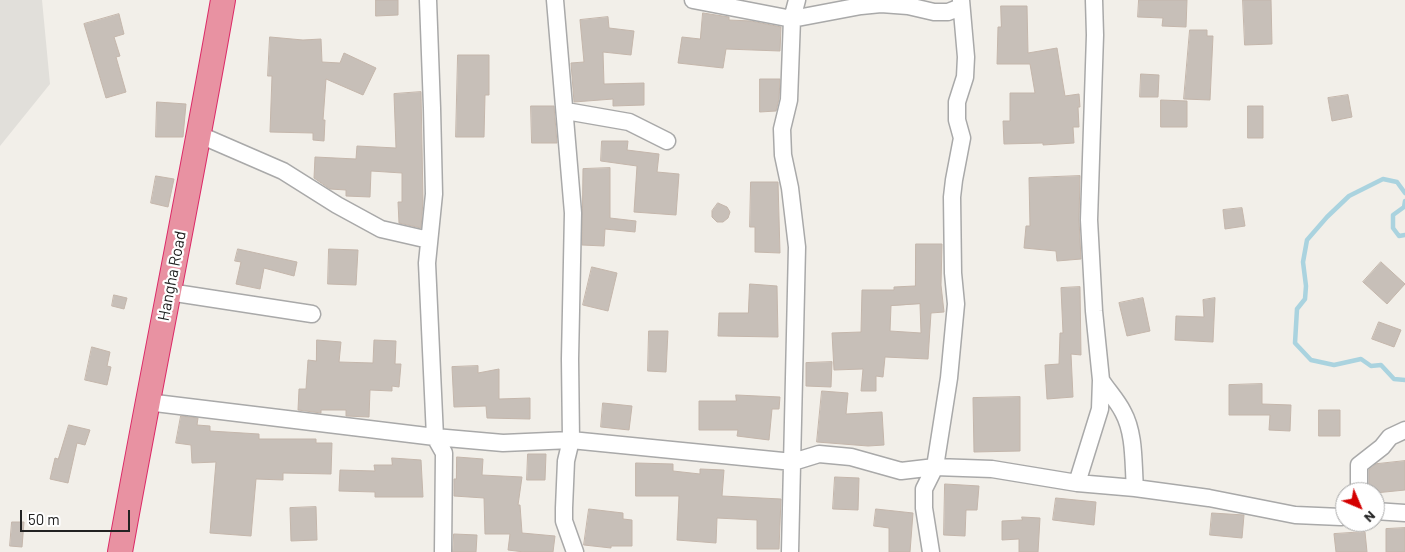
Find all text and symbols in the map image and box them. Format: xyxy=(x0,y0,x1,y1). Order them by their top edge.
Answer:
street label: Hangha Road xyxy=(154,229,190,323)
north arrow xyxy=(1335,482,1385,532)
scale bar xyxy=(22,500,132,532)
text: N xyxy=(1361,508,1380,527)
text: 50 m xyxy=(28,510,60,528)

